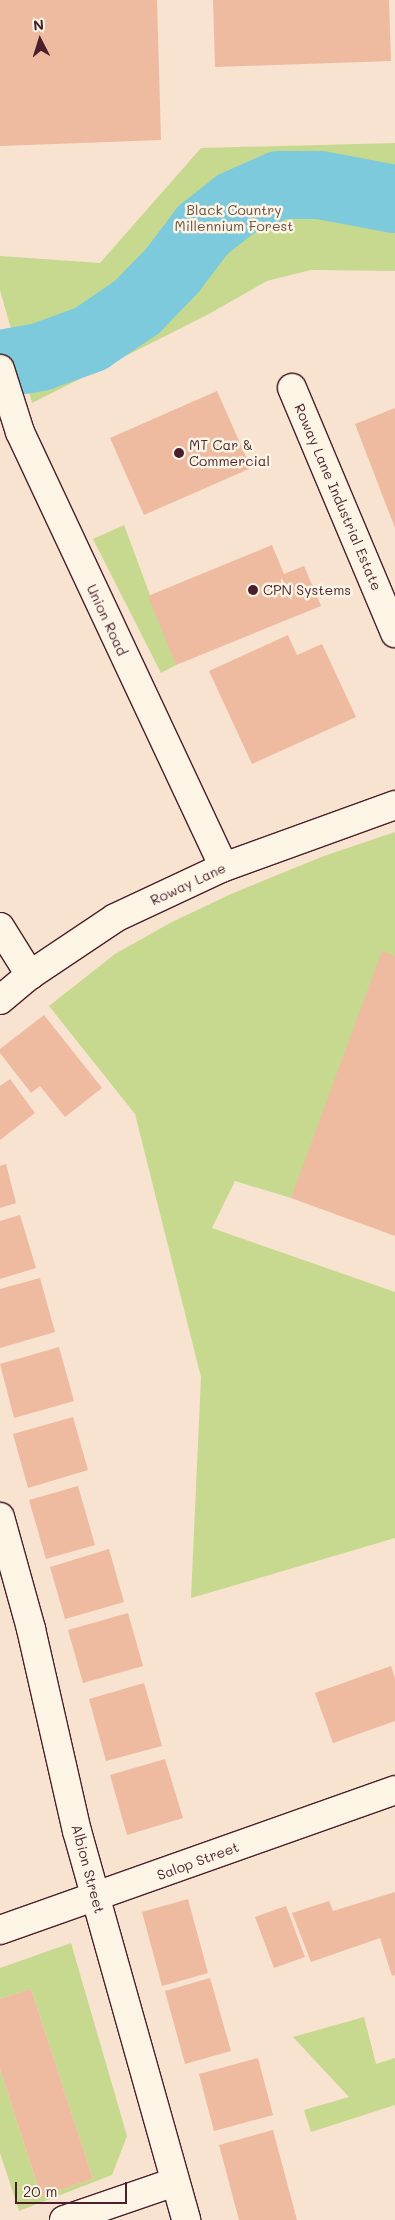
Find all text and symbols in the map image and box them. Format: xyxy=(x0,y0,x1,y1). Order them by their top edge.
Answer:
north arrow xyxy=(15,15,65,65)
text: N xyxy=(33,15,45,34)
park label: Black Country Millennium Forest xyxy=(174,202,294,234)
street label: Roway Lane Industrial Estate xyxy=(291,401,385,593)
place label: MT Car & Commercial xyxy=(189,437,270,470)
marker: MT Car & Commercial xyxy=(173,447,185,459)
street label: Union Road xyxy=(83,582,131,658)
place label: CPN Systems xyxy=(263,582,351,598)
marker: CPN Systems xyxy=(247,584,259,596)
street label: Roway Lane xyxy=(148,859,228,909)
street label: Albion Street xyxy=(68,1823,108,1915)
street label: Salop Street xyxy=(155,1838,241,1884)
scale bar xyxy=(18,2172,130,2204)
text: 20 m xyxy=(23,2181,57,2201)

